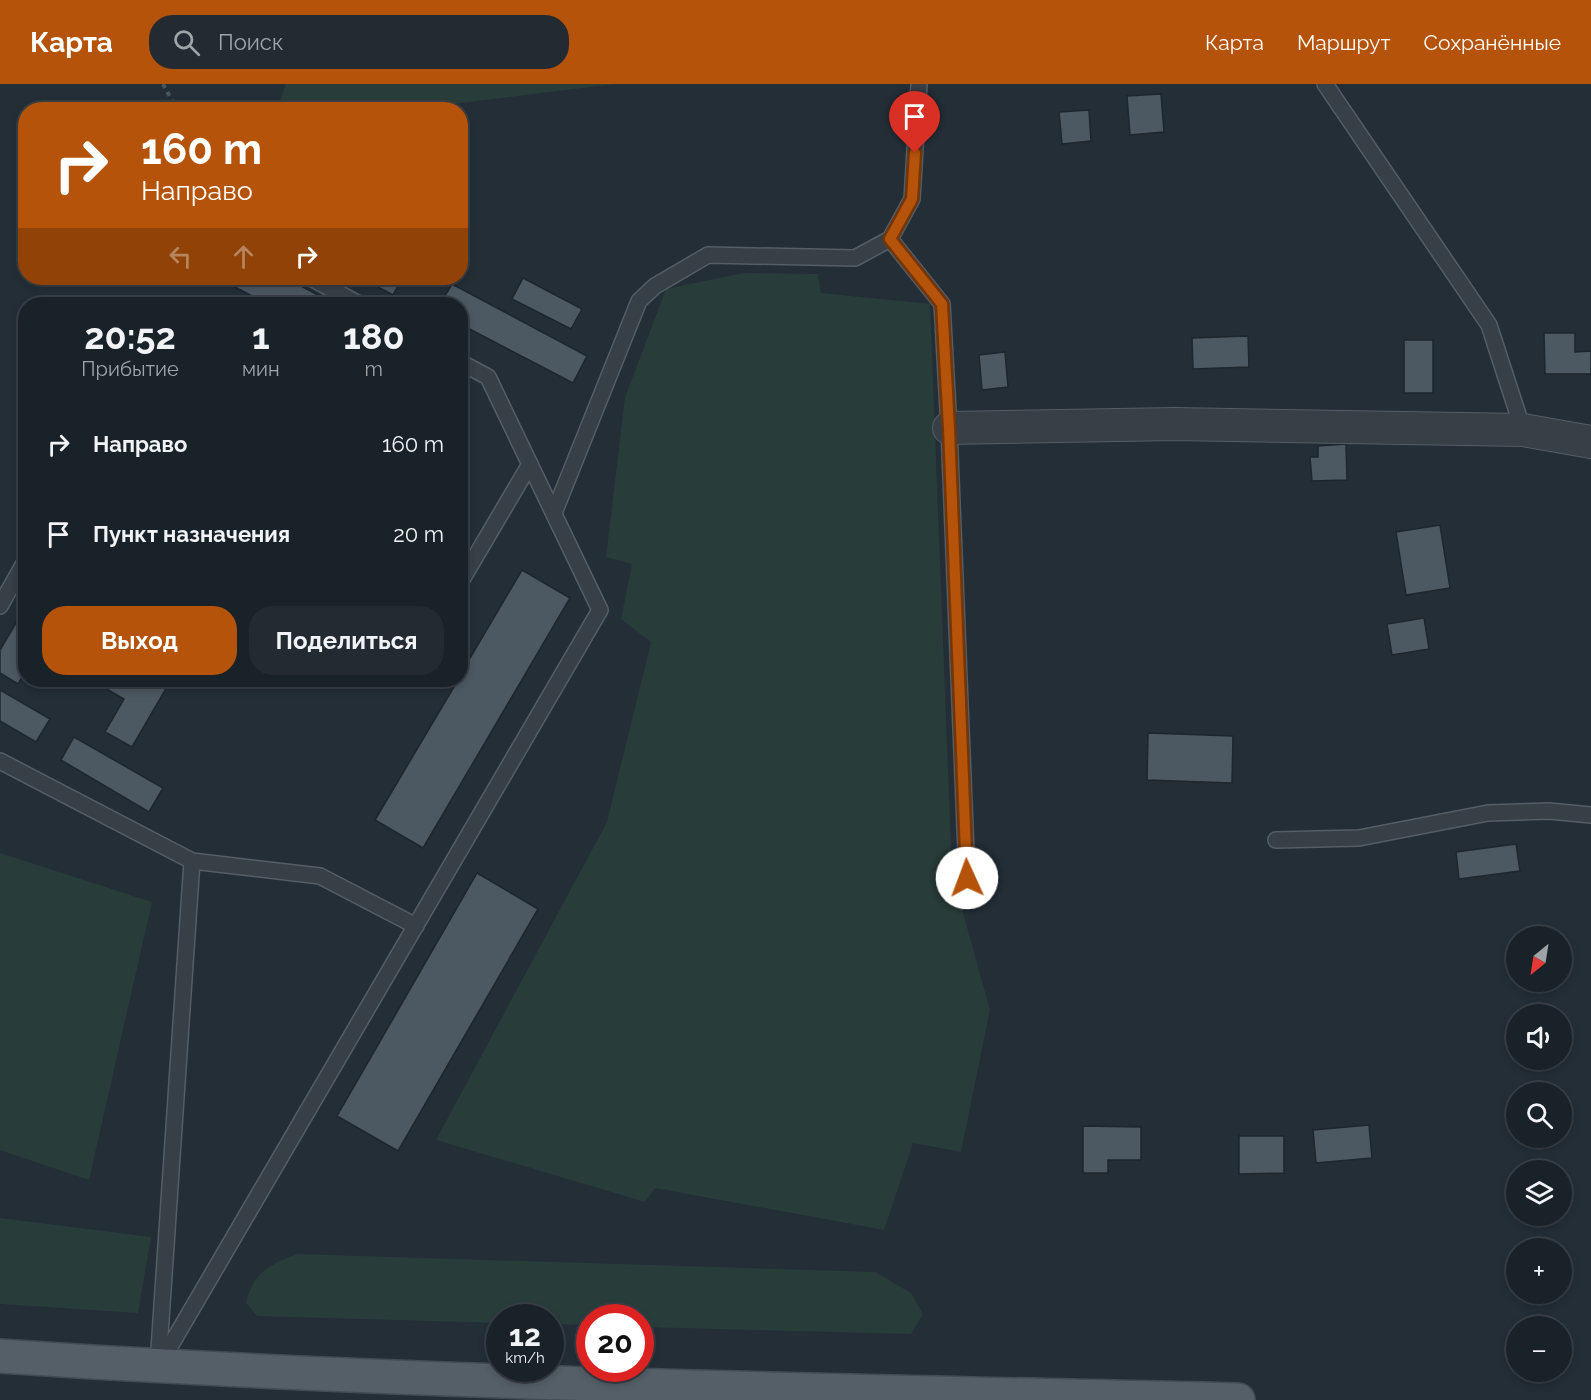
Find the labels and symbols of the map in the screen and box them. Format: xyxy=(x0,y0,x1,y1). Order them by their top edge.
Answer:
pin xyxy=(889,91,940,153)
position arrow xyxy=(935,846,999,910)
north arrow xyxy=(1506,926,1572,992)
speed limit sign: 20 xyxy=(576,1304,654,1382)

